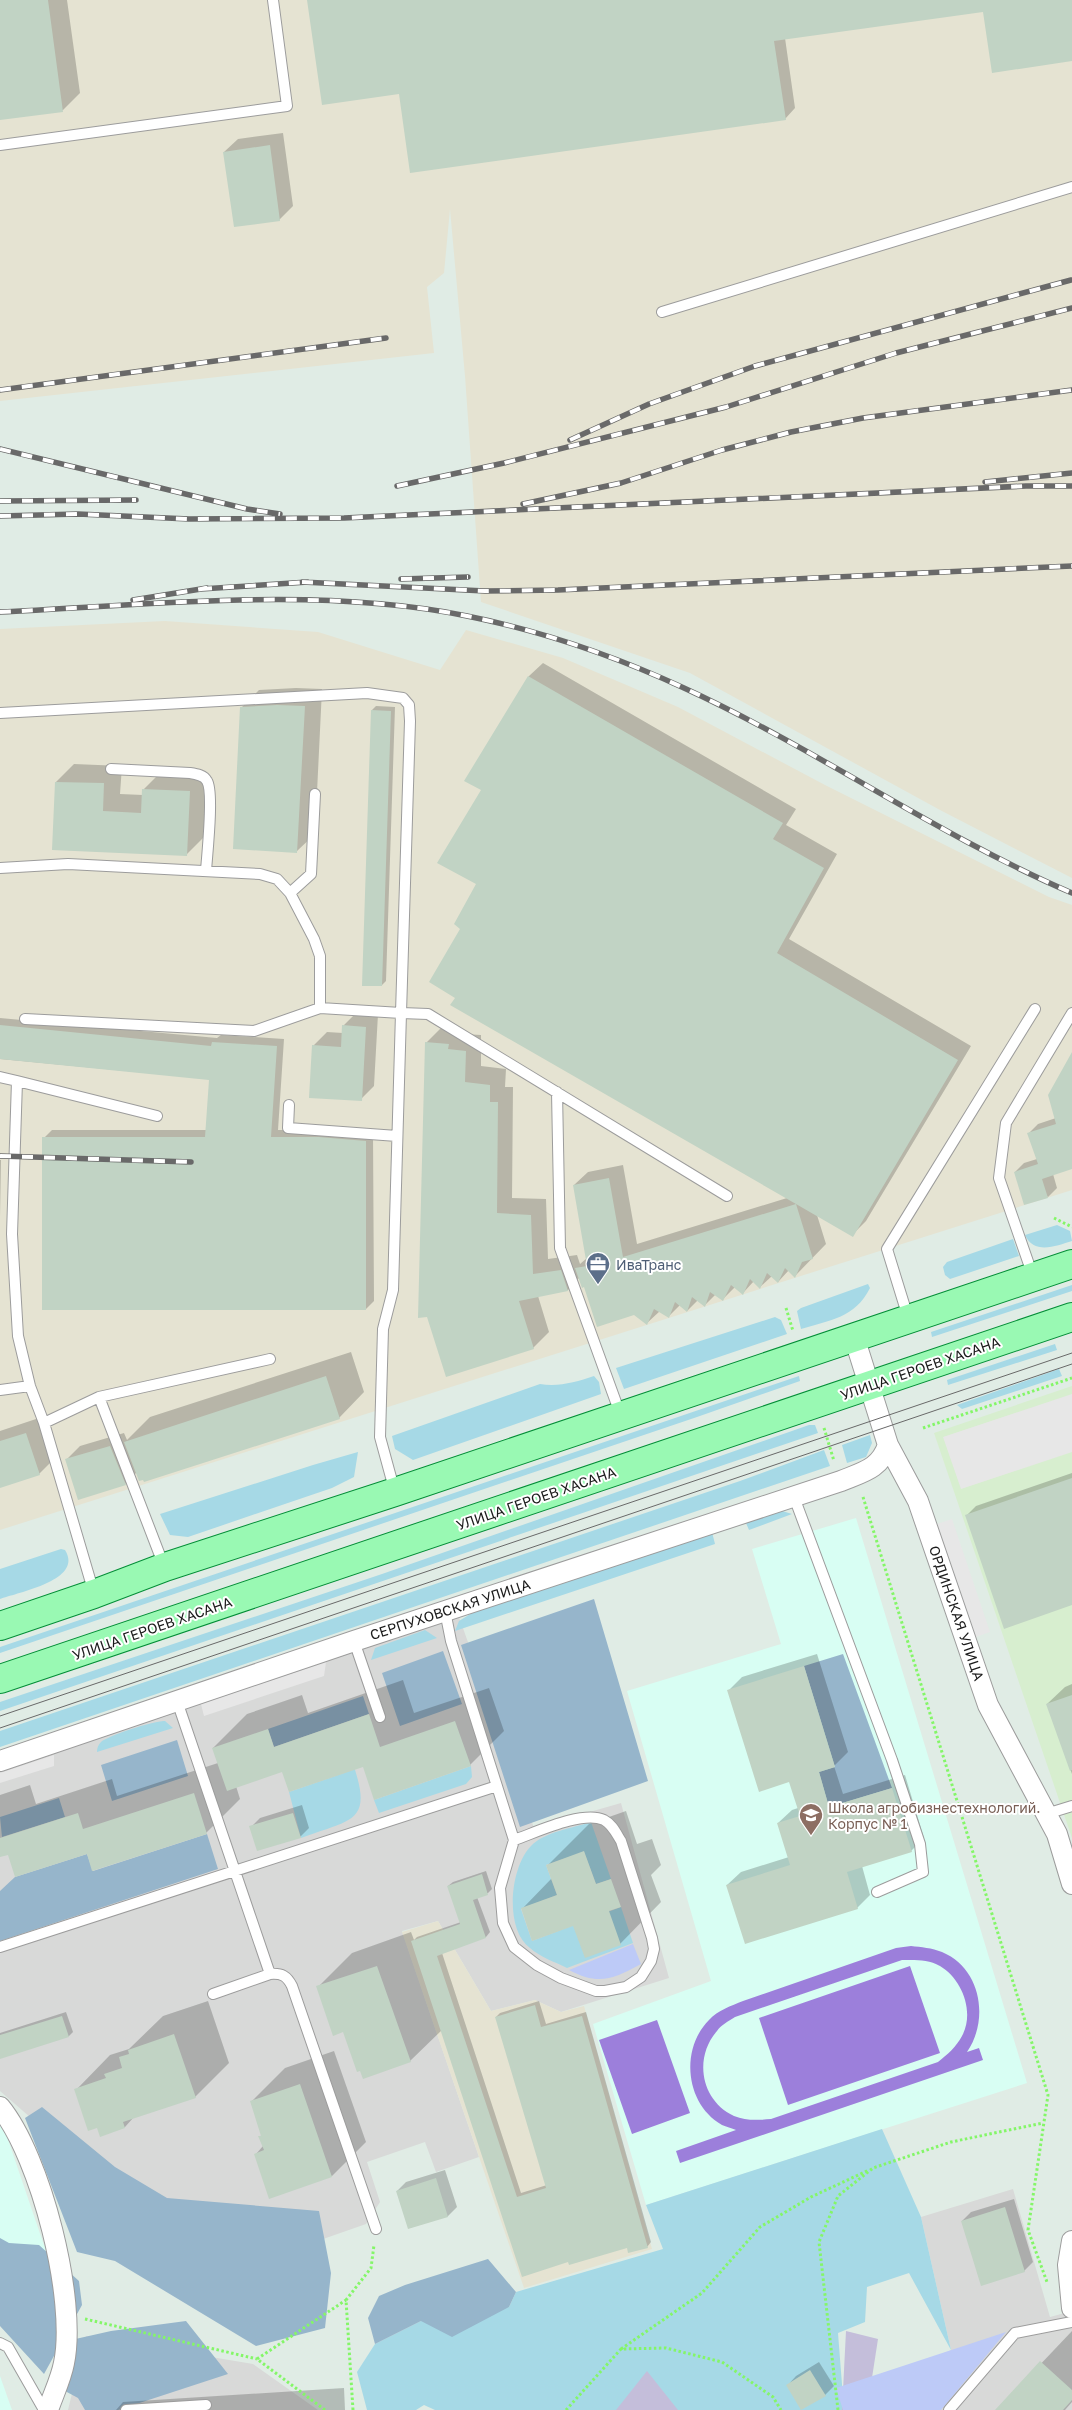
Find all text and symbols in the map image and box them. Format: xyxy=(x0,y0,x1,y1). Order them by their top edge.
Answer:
office icon: ИваТранс xyxy=(585,1251,611,1285)
place label: ИваТранс xyxy=(616,1256,682,1273)
street label: УЛИЦА ГЕРОЕВ ХАСАНА xyxy=(838,1332,1003,1403)
street label: УЛИЦА ГЕРОЕВ ХАСАНА xyxy=(454,1462,619,1533)
street label: ОРДИНСКАЯ УЛИЦА xyxy=(926,1543,988,1683)
street label: СЕРПУХОВСКАЯ УЛИЦА xyxy=(368,1575,533,1643)
street label: УЛИЦА ГЕРОЕВ ХАСАНА xyxy=(70,1592,235,1663)
place label: Школа агробизнестехнологий. Корпус № 1 xyxy=(828,1799,1040,1832)
school or university icon: Школа агробизнестехнологий. Корпус № 1 xyxy=(798,1802,824,1836)

